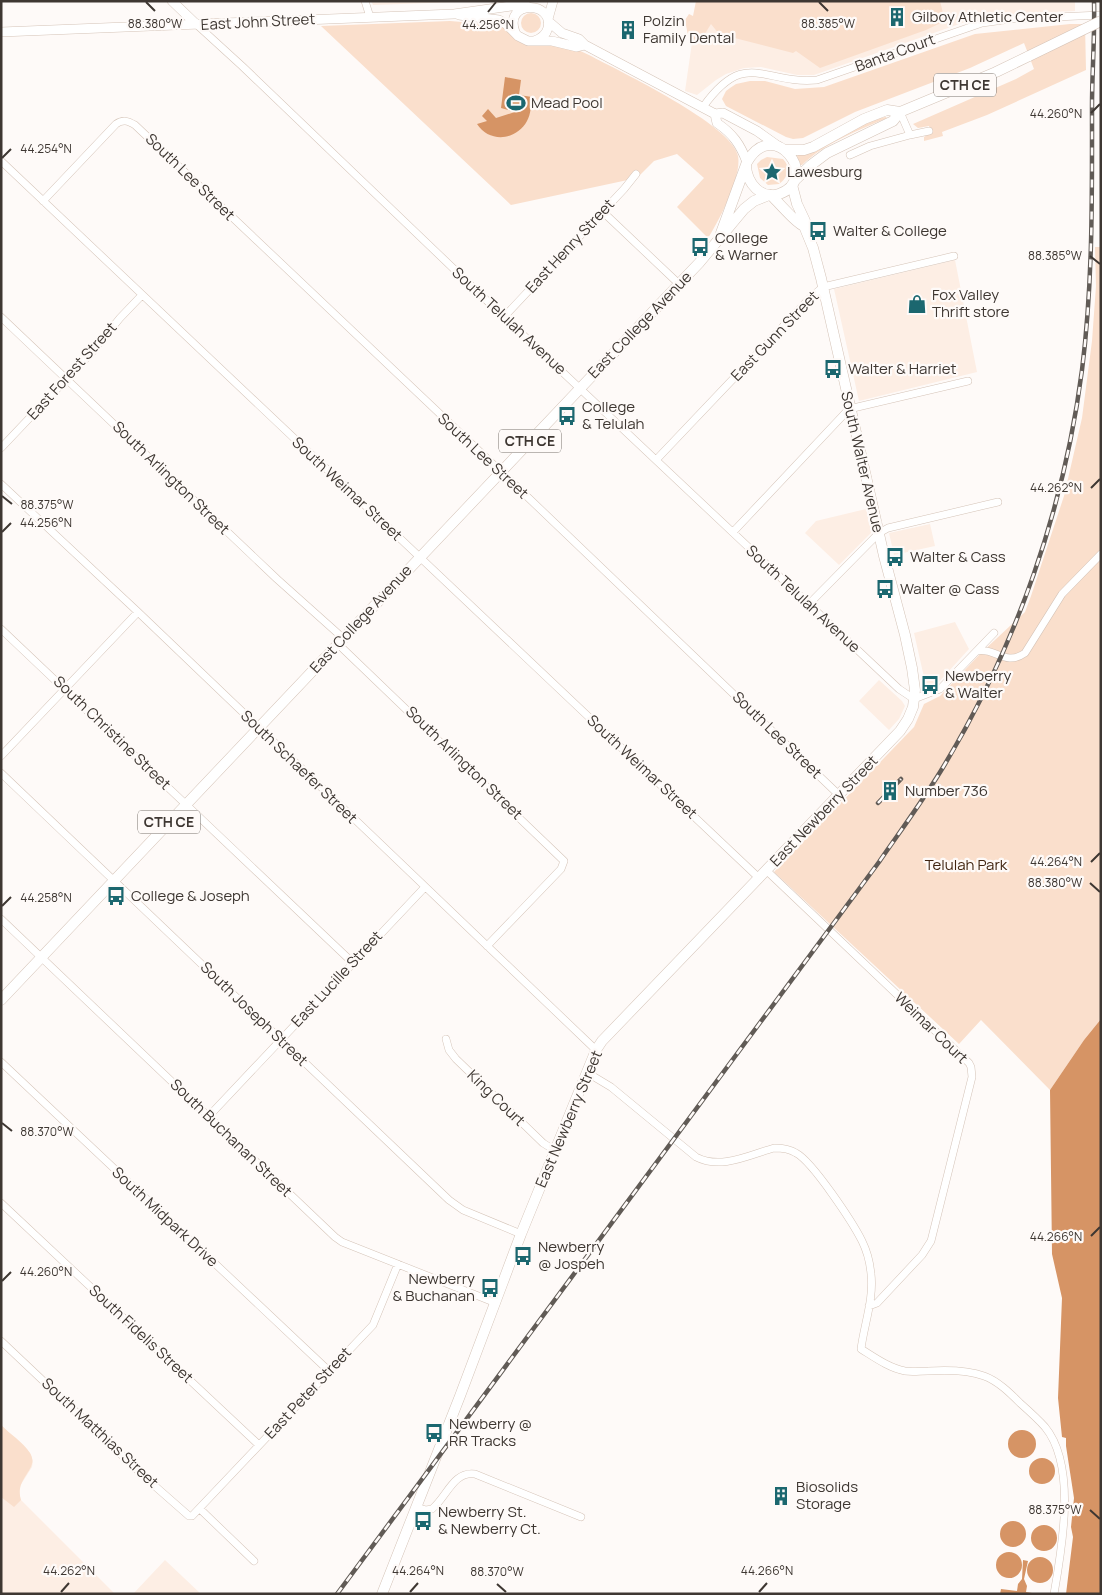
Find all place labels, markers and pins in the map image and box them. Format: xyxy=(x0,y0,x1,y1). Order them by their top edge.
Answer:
building icon: Gilboy Athletic Center xyxy=(886,6,908,28)
place label: Gilboy Athletic Center xyxy=(912,6,1064,27)
place label: Polzin Family Dental xyxy=(643,10,735,48)
building icon: Polzin Family Dental xyxy=(617,19,639,41)
sports icon: Mead Pool xyxy=(505,92,527,114)
place label: Mead Pool xyxy=(531,92,603,113)
place icon: Lawesburg xyxy=(761,161,783,183)
place label: Lawesburg xyxy=(787,161,862,182)
bus stop icon: Walter & College xyxy=(807,220,829,242)
place label: Walter & College xyxy=(833,220,947,241)
place label: College & Warner xyxy=(715,227,778,265)
bus stop icon: College & Warner xyxy=(689,236,711,258)
place label: Fox Valley Thrift store xyxy=(932,284,1010,322)
shop icon: Fox Valley Thrift store xyxy=(906,293,928,315)
bus stop icon: Walter & Harriet xyxy=(822,358,844,380)
place label: Walter & Harriet xyxy=(848,358,957,379)
place label: College & Telulah xyxy=(582,396,645,434)
bus stop icon: College & Telulah xyxy=(556,405,578,427)
bus stop icon: Walter & Cass xyxy=(884,546,906,568)
place label: Walter & Cass xyxy=(910,546,1006,567)
bus stop icon: Walter @ Cass xyxy=(874,578,896,600)
place label: Walter @ Cass xyxy=(900,578,1000,599)
place label: Newberry & Walter xyxy=(945,665,1012,703)
bus stop icon: Newberry & Walter xyxy=(919,674,941,696)
building icon: Number 736 xyxy=(879,780,901,802)
place label: Number 736 xyxy=(905,780,988,801)
bus stop icon: College & Joseph xyxy=(105,885,127,907)
place label: College & Joseph xyxy=(131,885,250,906)
place label: Newberry @ Jospeh xyxy=(538,1236,605,1274)
bus stop icon: Newberry @ Jospeh xyxy=(512,1245,534,1267)
place label: Newberry & Buchanan xyxy=(392,1268,475,1306)
bus stop icon: Newberry & Buchanan xyxy=(479,1277,501,1299)
place label: Newberry @ RR Tracks xyxy=(449,1413,532,1451)
bus stop icon: Newberry @ RR Tracks xyxy=(423,1422,445,1444)
place label: Biosolids Storage xyxy=(796,1476,858,1514)
building icon: Biosolids Storage xyxy=(770,1485,792,1507)
place label: Newberry St. & Newberry Ct. xyxy=(438,1501,541,1539)
bus stop icon: Newberry St. & Newberry Ct. xyxy=(412,1510,434,1532)

